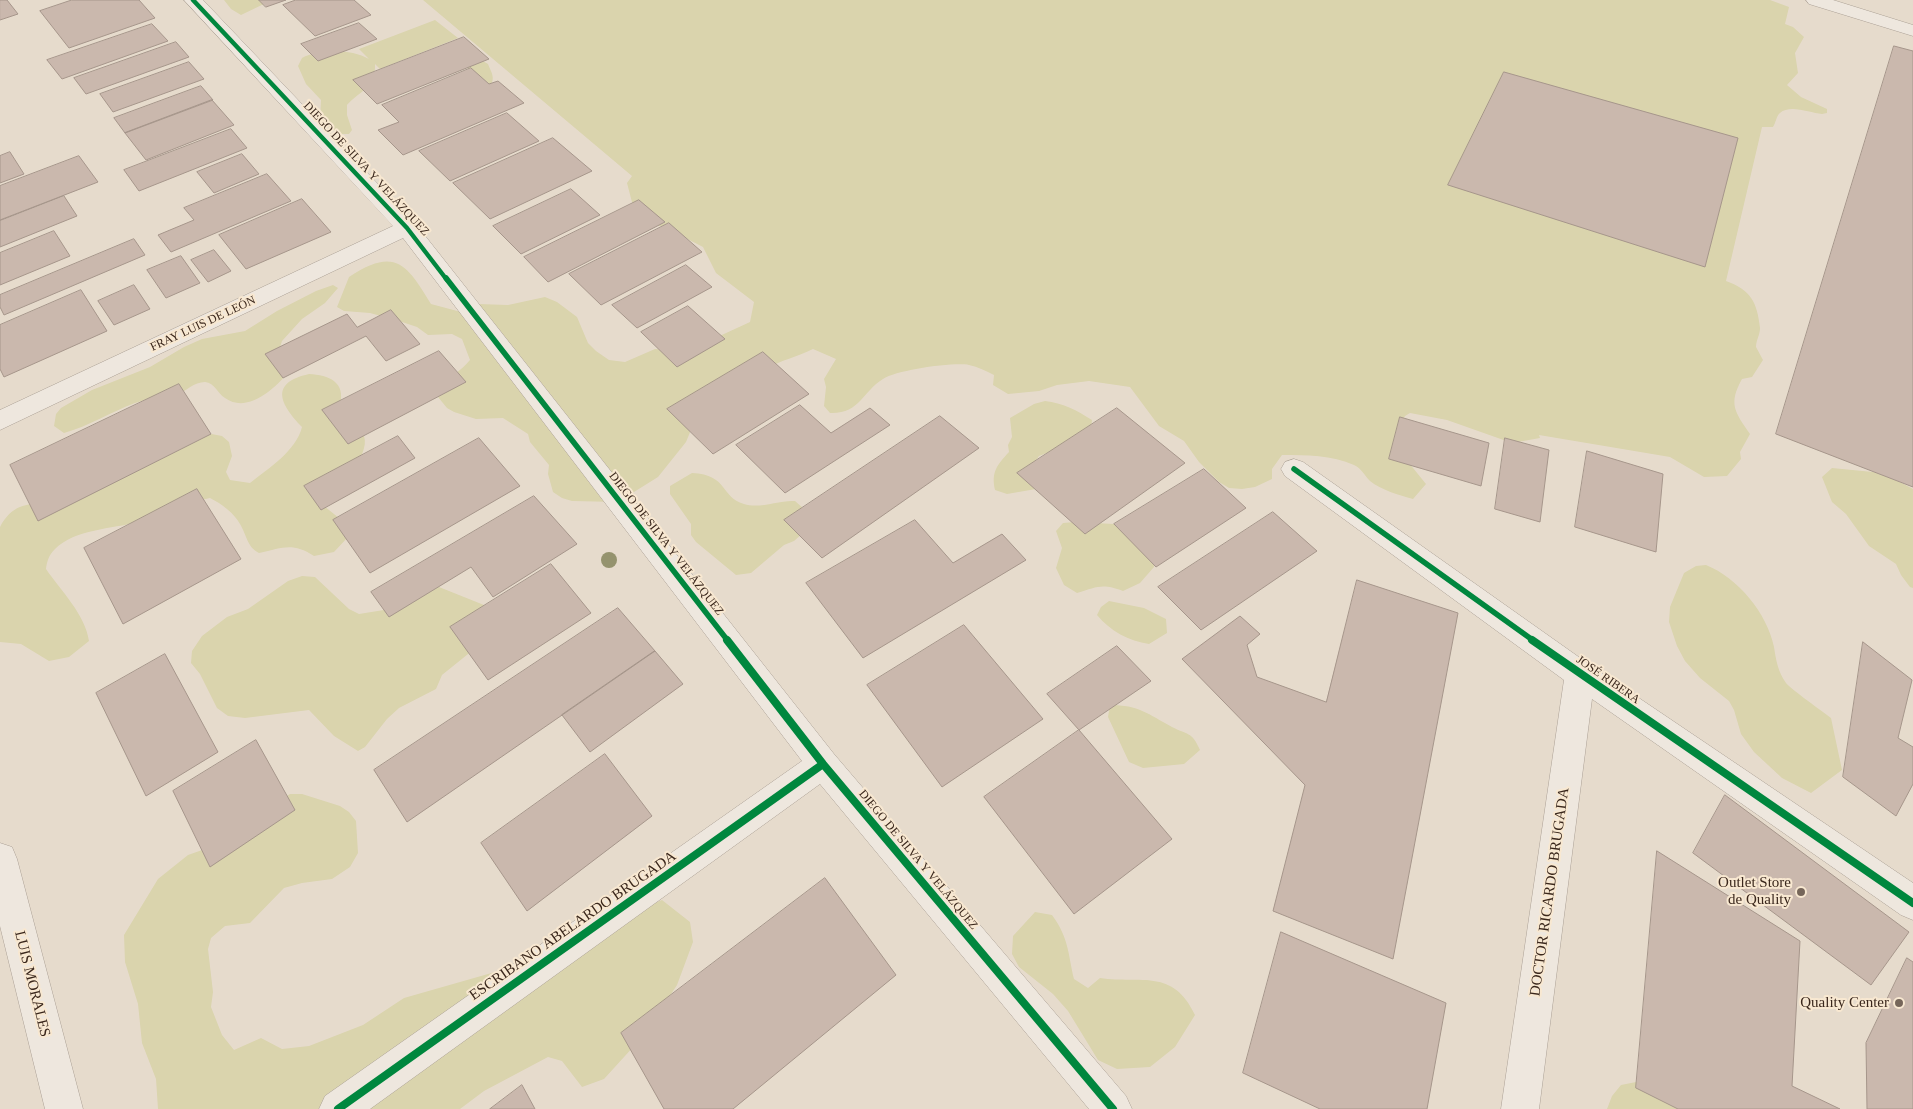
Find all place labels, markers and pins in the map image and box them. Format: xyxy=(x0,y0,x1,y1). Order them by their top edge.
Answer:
place label: Outlet Store de Quality xyxy=(1718,874,1791,909)
marker: Outlet Store de Quality xyxy=(1795,886,1807,898)
place label: Quality Center xyxy=(1800,994,1889,1012)
marker: Quality Center xyxy=(1893,997,1905,1009)

